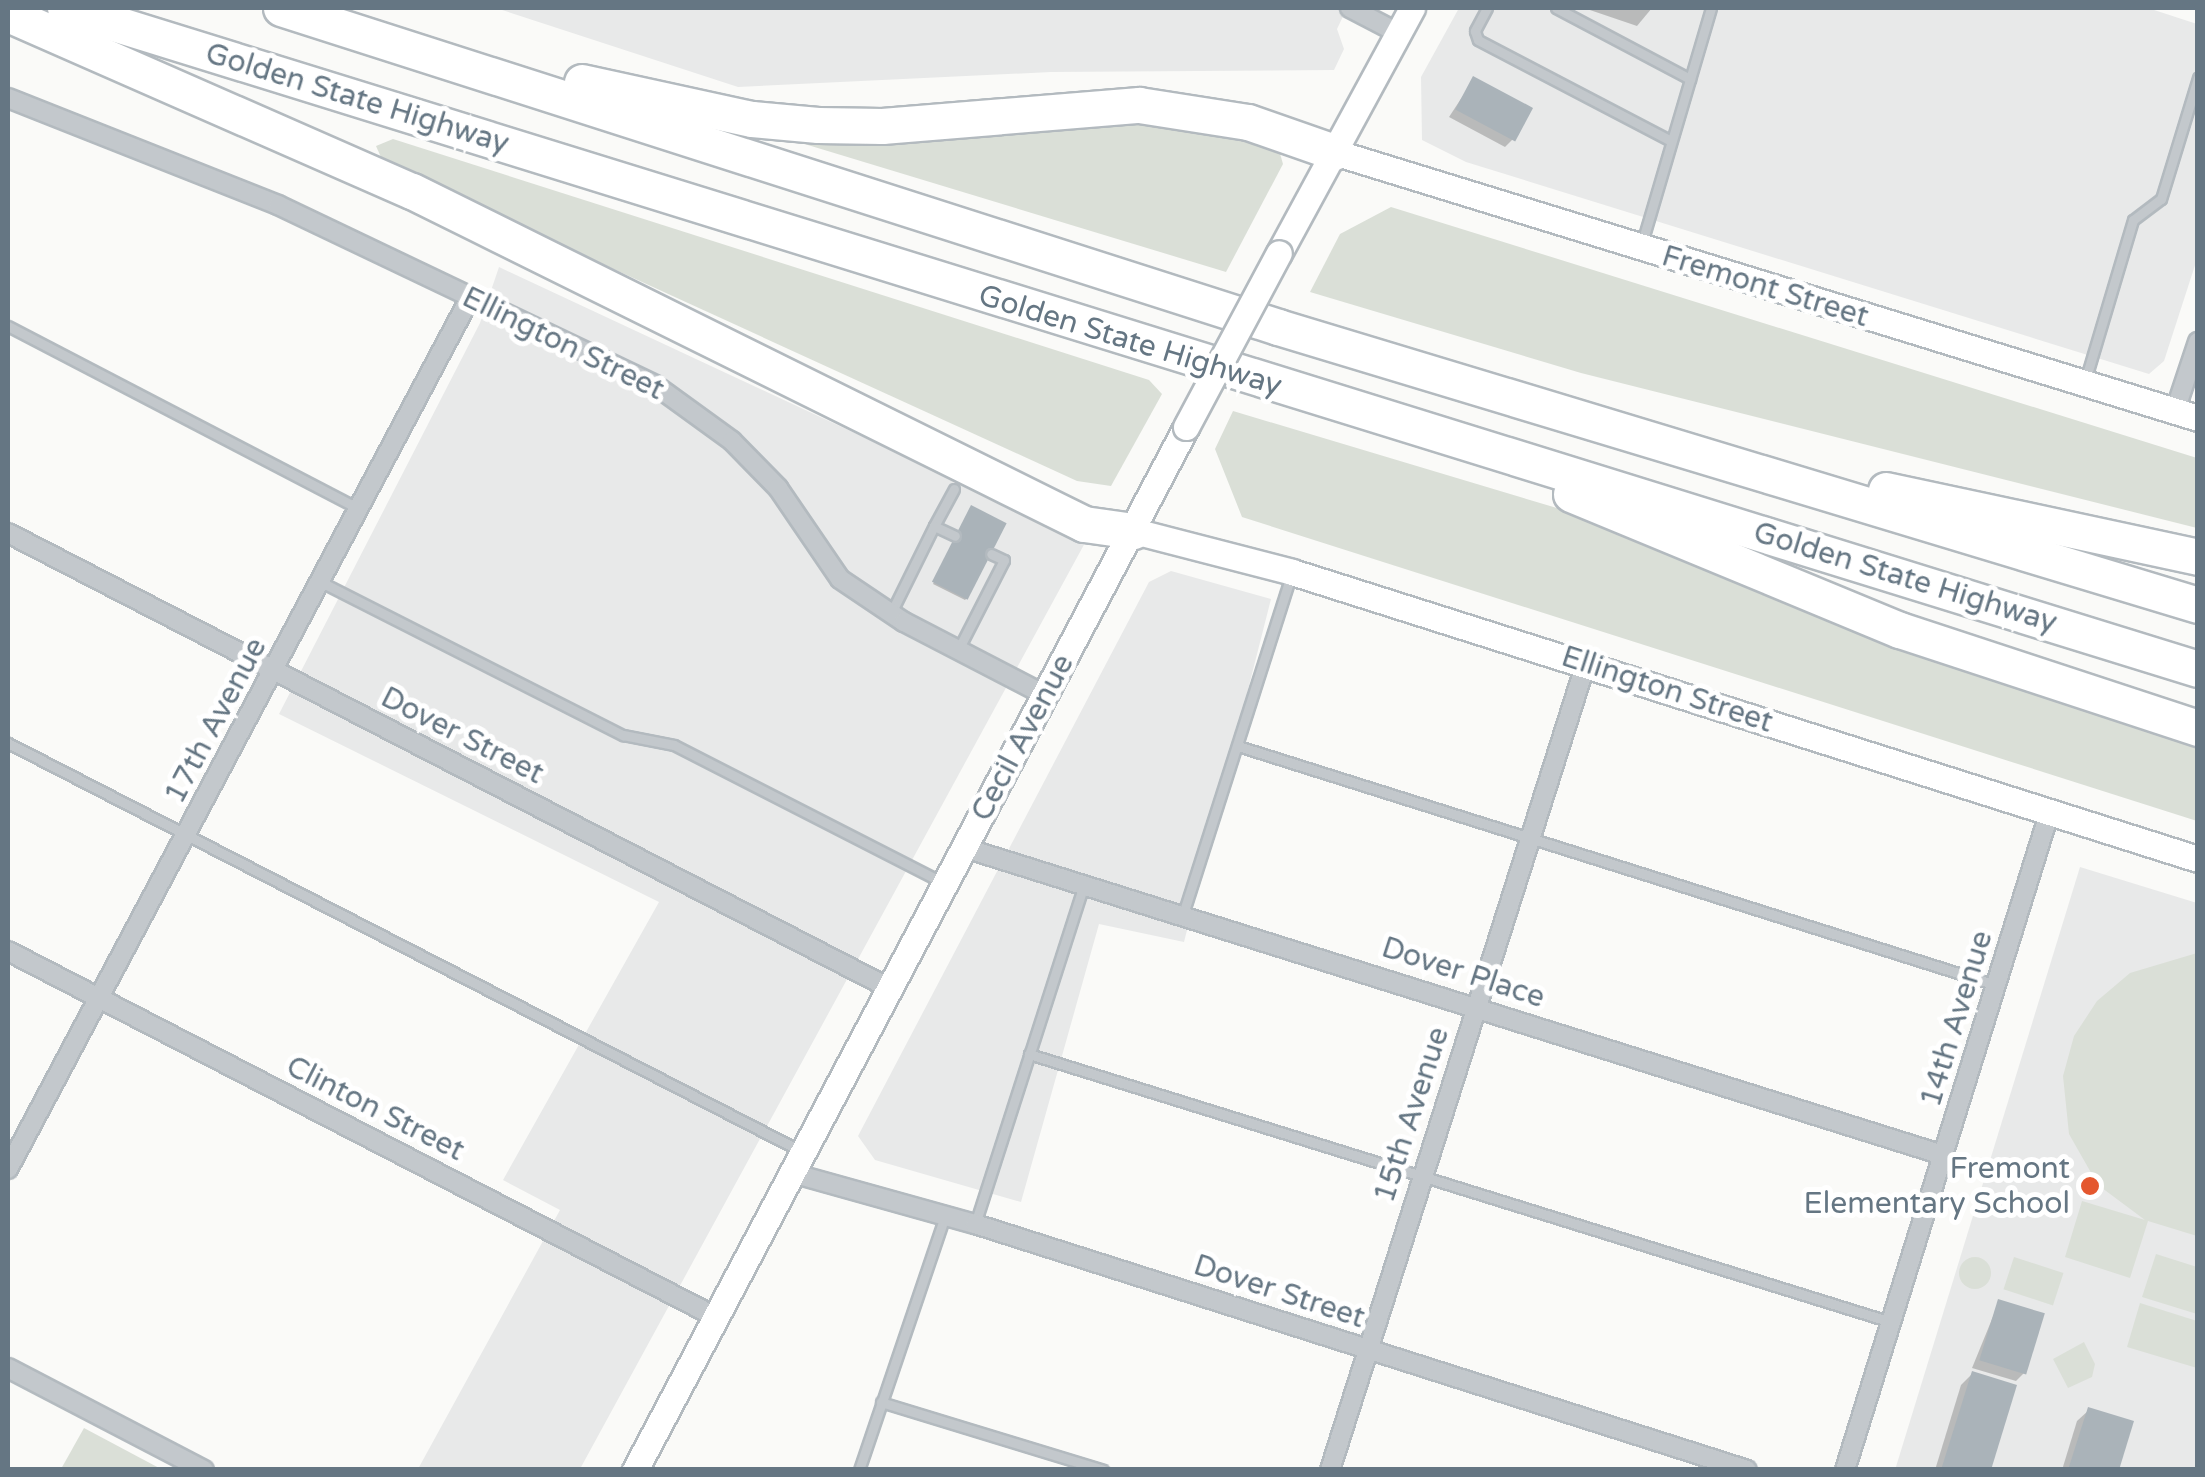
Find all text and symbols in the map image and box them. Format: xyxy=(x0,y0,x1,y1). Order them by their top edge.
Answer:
street label: Golden State Highway xyxy=(201,36,513,162)
street label: Fremont Street xyxy=(1657,238,1873,336)
street label: Golden State Highway xyxy=(974,278,1286,404)
street label: Ellington Street xyxy=(456,280,670,408)
street label: Golden State Highway xyxy=(1749,515,2061,641)
street label: 17th Avenue xyxy=(157,632,275,810)
street label: Ellington Street xyxy=(1557,639,1777,741)
street label: Cecil Avenue xyxy=(964,649,1082,827)
street label: Dover Street xyxy=(375,680,549,792)
street label: 14th Avenue xyxy=(1913,926,2001,1112)
street label: Dover Place xyxy=(1377,930,1549,1016)
street label: 15th Avenue xyxy=(1367,1023,1457,1207)
street label: Clinton Street xyxy=(280,1049,470,1169)
place label: Fremont Elementary School xyxy=(1804,1151,2070,1222)
marker: Fremont Elementary School xyxy=(2079,1175,2101,1197)
street label: Dover Street xyxy=(1189,1247,1369,1337)

